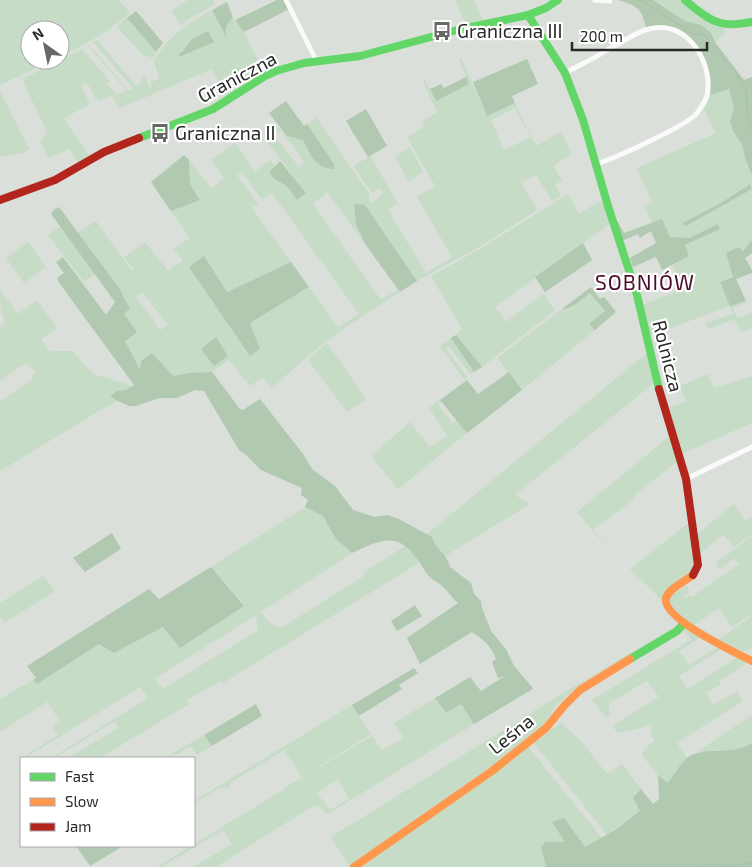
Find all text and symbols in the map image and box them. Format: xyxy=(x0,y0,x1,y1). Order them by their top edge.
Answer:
place label: Graniczna III xyxy=(457,19,562,42)
north arrow xyxy=(20,20,70,70)
bus stop icon: Graniczna III xyxy=(431,20,453,42)
scale bar xyxy=(572,20,707,52)
text: N xyxy=(29,24,47,44)
text: 200 m xyxy=(580,27,623,45)
street label: Graniczna xyxy=(193,46,280,107)
place label: Graniczna II xyxy=(175,121,275,144)
bus stop icon: Graniczna II xyxy=(149,122,171,144)
district label: SOBNIÓW xyxy=(595,269,695,294)
street label: Rolnicza xyxy=(648,318,689,394)
street label: Leśna xyxy=(484,709,538,759)
legend xyxy=(20,757,195,847)
text: Fast xyxy=(65,767,95,785)
text: Slow xyxy=(65,792,99,810)
text: Jam xyxy=(65,817,91,835)

